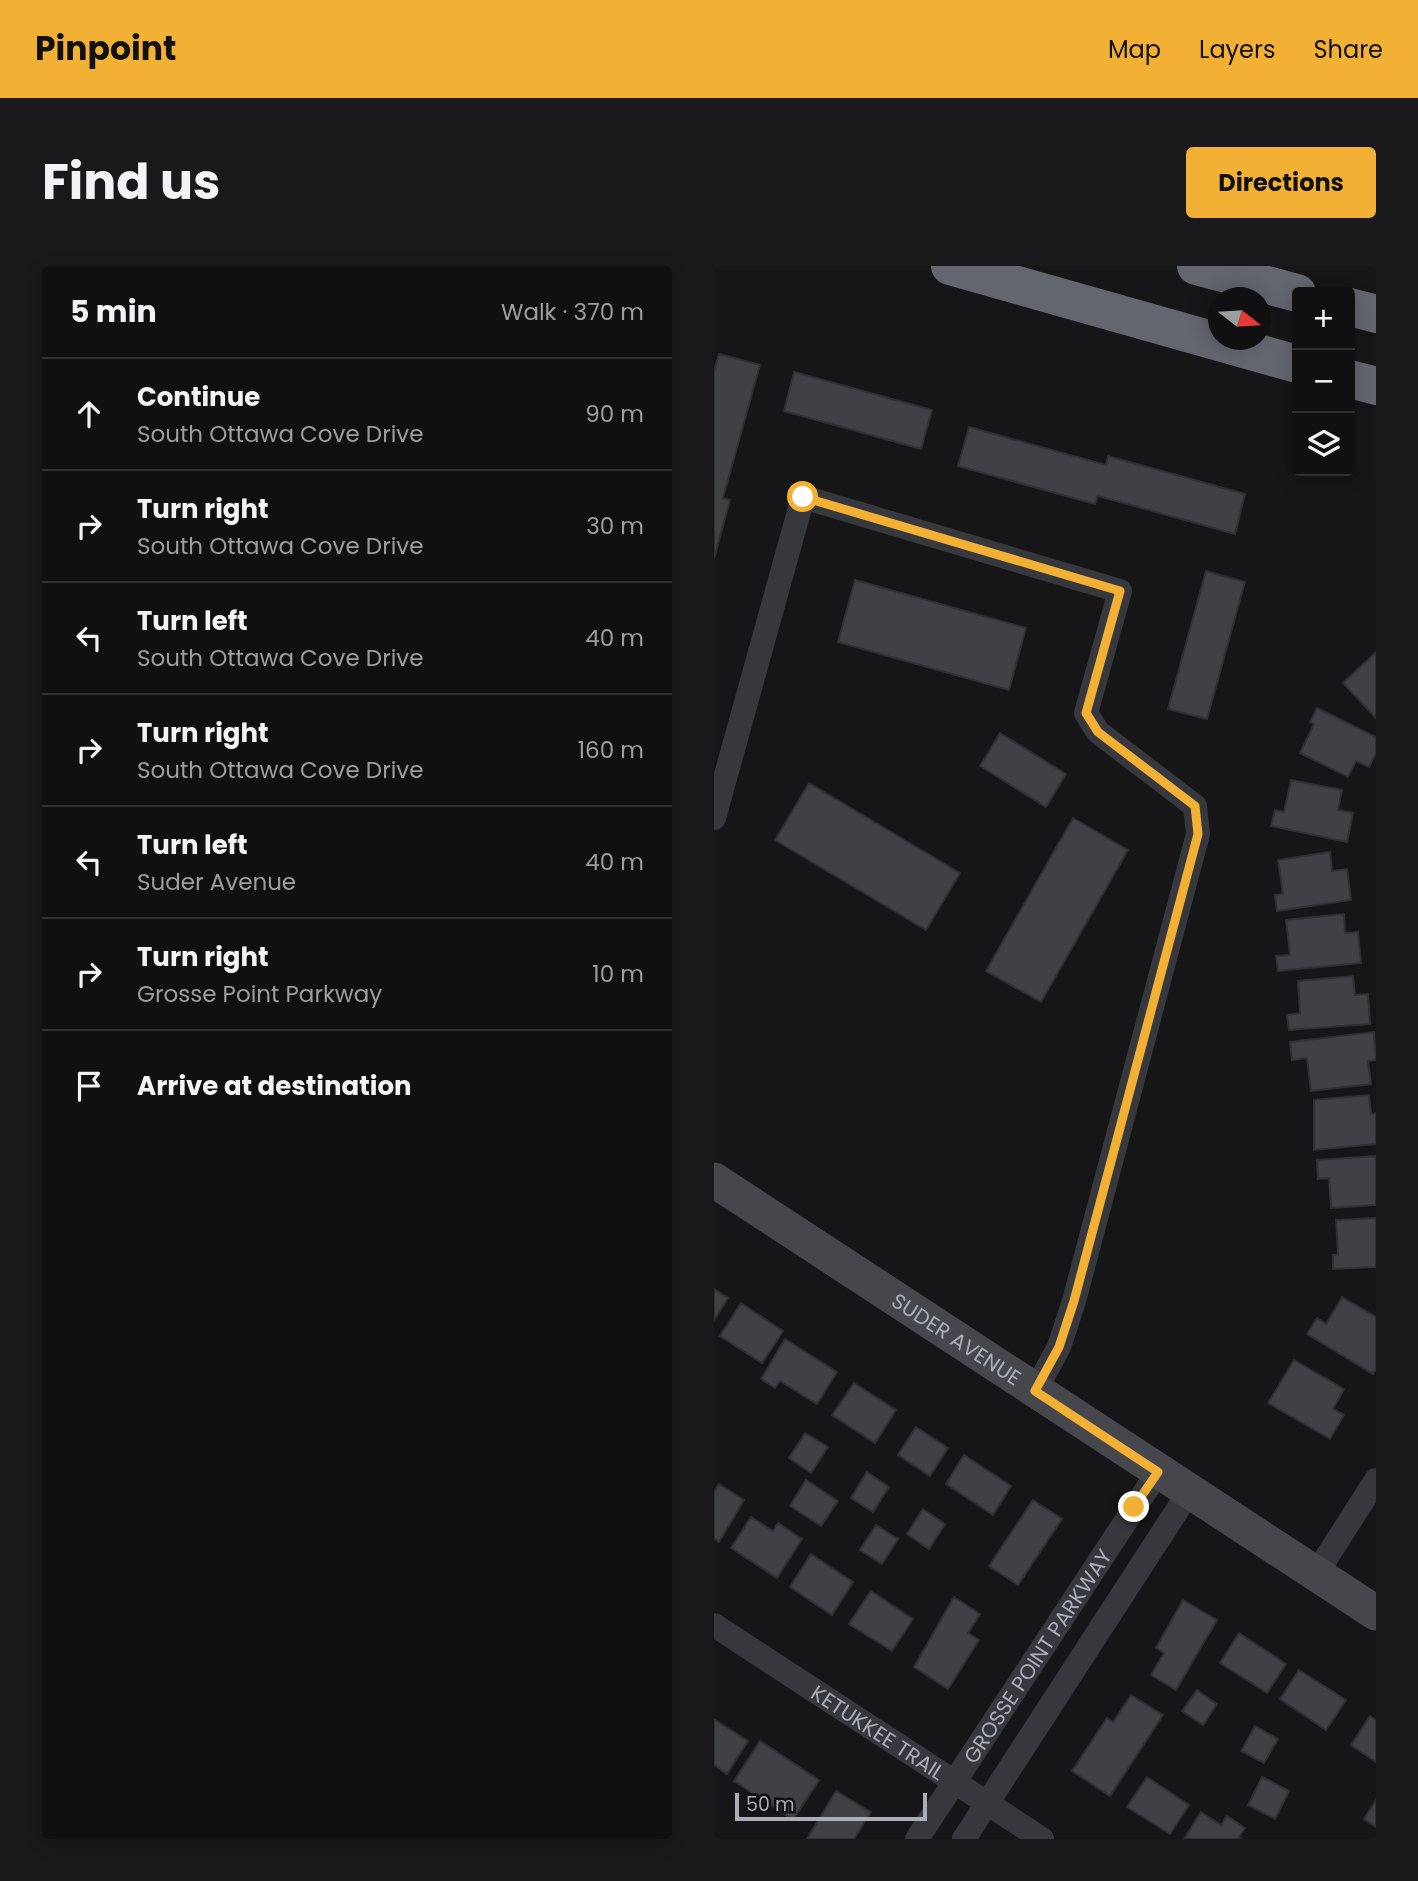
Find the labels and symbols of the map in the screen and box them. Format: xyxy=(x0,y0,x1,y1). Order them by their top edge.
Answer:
north arrow xyxy=(1208,287,1271,350)
route start xyxy=(787,481,818,512)
street label: SUDER AVENUE xyxy=(886,1286,1027,1392)
route end xyxy=(1118,1491,1149,1522)
street label: GROSSE POINT PARKWAY xyxy=(956,1543,1118,1769)
street label: KETUKKEE TRAIL xyxy=(806,1678,951,1786)
scale bar xyxy=(735,1790,928,1822)

